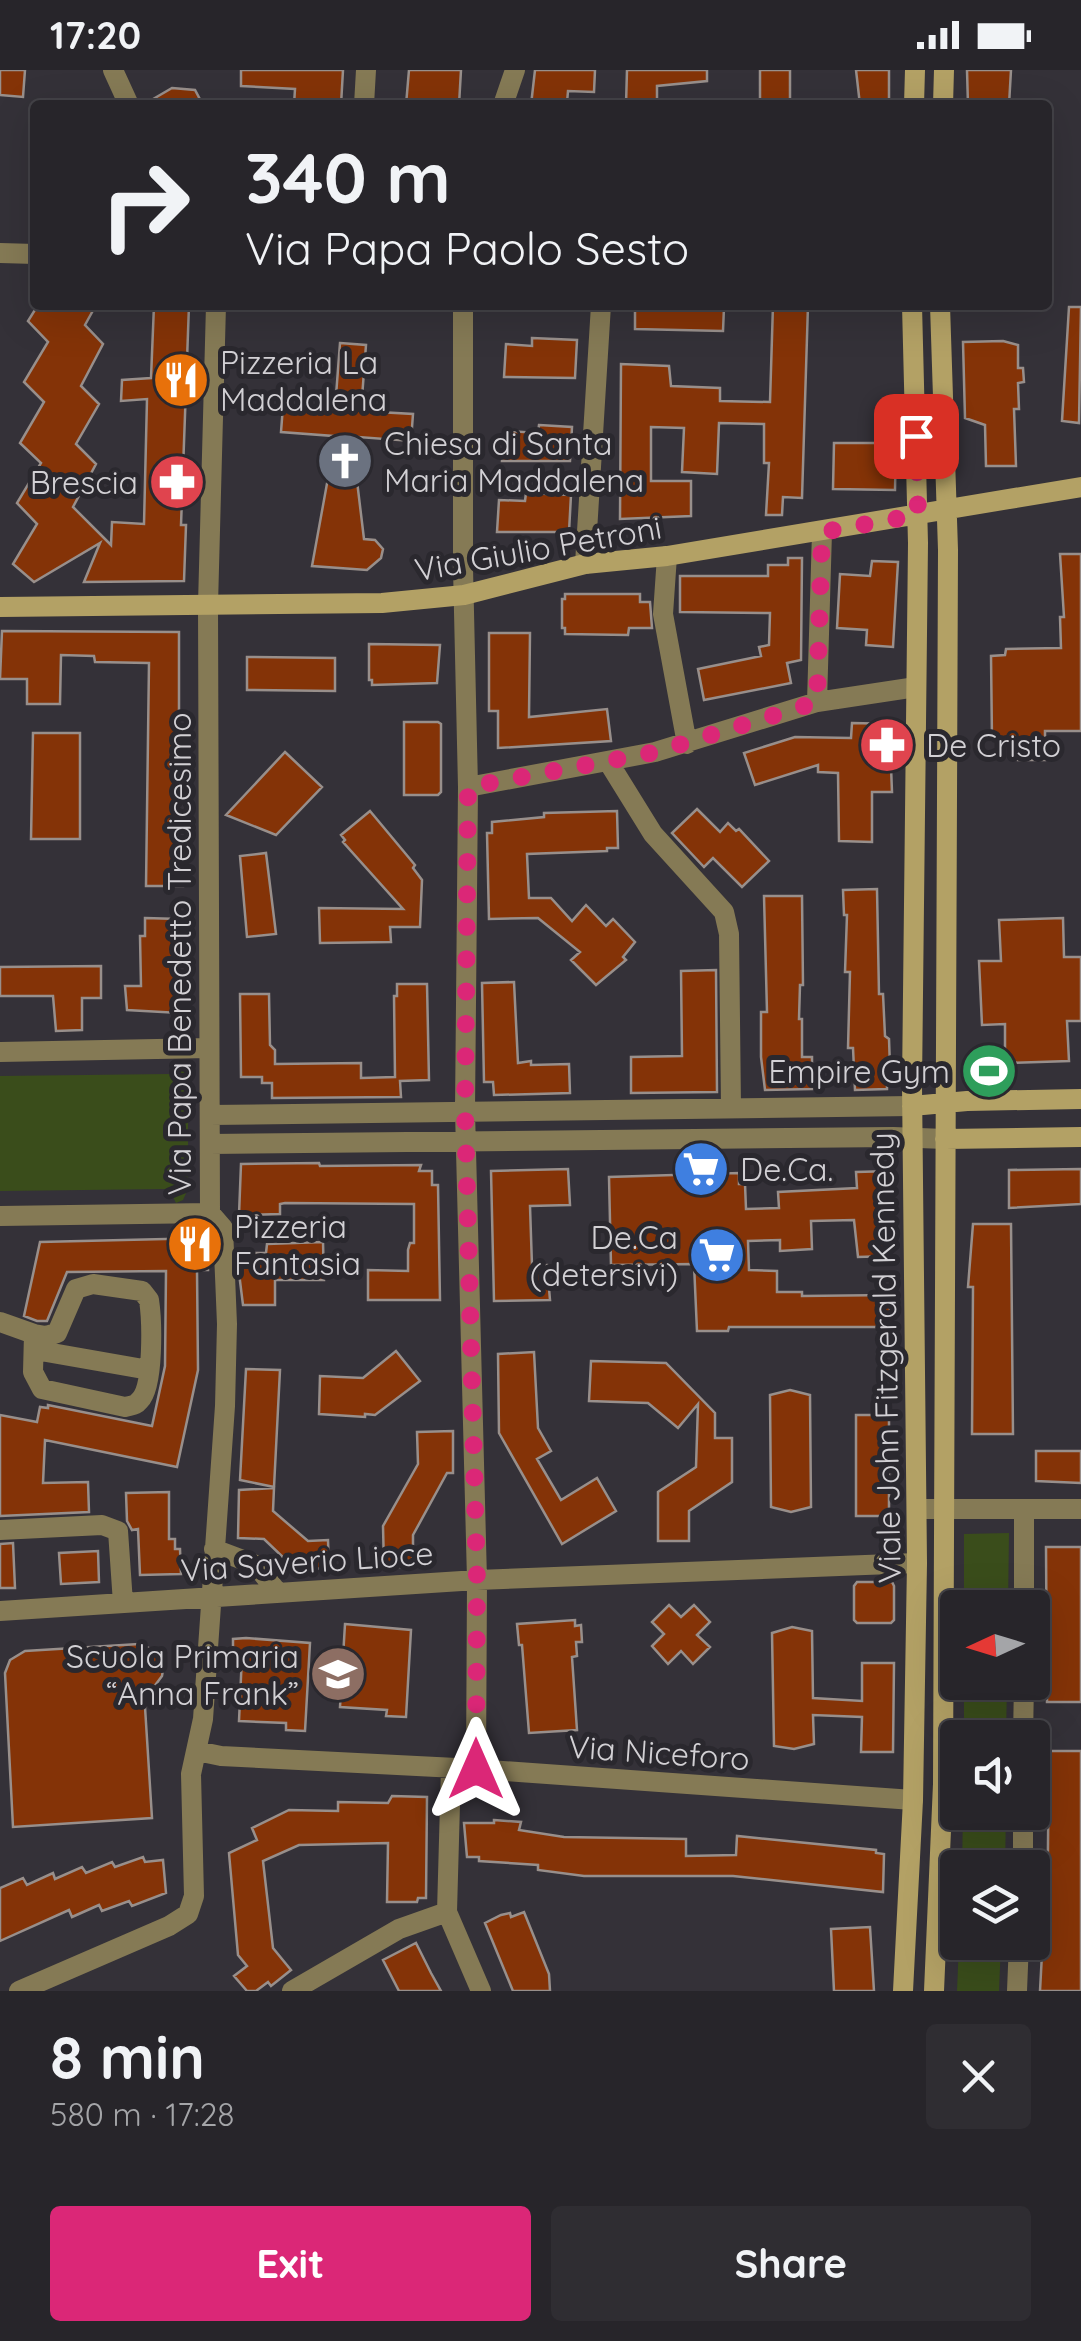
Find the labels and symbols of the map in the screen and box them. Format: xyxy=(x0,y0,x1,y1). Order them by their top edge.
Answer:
place label: Pizzeria La Maddalena xyxy=(220,342,387,419)
restaurant icon: Pizzeria La Maddalena xyxy=(151,350,211,410)
pin xyxy=(874,394,959,479)
place label: Chiesa di Santa Maria Maddalena xyxy=(384,423,644,500)
church icon: Chiesa di Santa Maria Maddalena xyxy=(315,431,375,491)
pharmacy icon: Brescia xyxy=(147,452,207,512)
place label: Brescia xyxy=(30,462,138,502)
street label: Via Giulio Petroni xyxy=(412,507,664,589)
street label: Via Papa Benedetto Tredicesimo xyxy=(159,713,199,1195)
pharmacy icon: De Cristo xyxy=(857,715,917,775)
place label: De Cristo xyxy=(926,725,1061,765)
sports icon: Empire Gym xyxy=(959,1041,1019,1101)
place label: Empire Gym xyxy=(768,1051,950,1091)
street label: Viale John Fitzgerald Kennedy xyxy=(861,1132,909,1584)
supermarket icon: De.Ca. xyxy=(671,1139,731,1199)
place label: De.Ca. xyxy=(740,1149,833,1189)
place label: Pizzeria Fantasia xyxy=(234,1206,361,1283)
restaurant icon: Pizzeria Fantasia xyxy=(165,1214,225,1274)
place label: De.Ca (detersivi) xyxy=(530,1217,678,1294)
supermarket icon: De.Ca (detersivi) xyxy=(687,1225,747,1285)
street label: Via Saverio Lioce xyxy=(179,1532,435,1590)
north arrow xyxy=(940,1590,1050,1700)
place label: Scuola Primaria “Anna Frank” xyxy=(66,1636,299,1713)
school or university icon: Scuola Primaria “Anna Frank” xyxy=(308,1644,368,1704)
position arrow xyxy=(424,1717,528,1821)
street label: Via Niceforo xyxy=(567,1726,751,1778)

